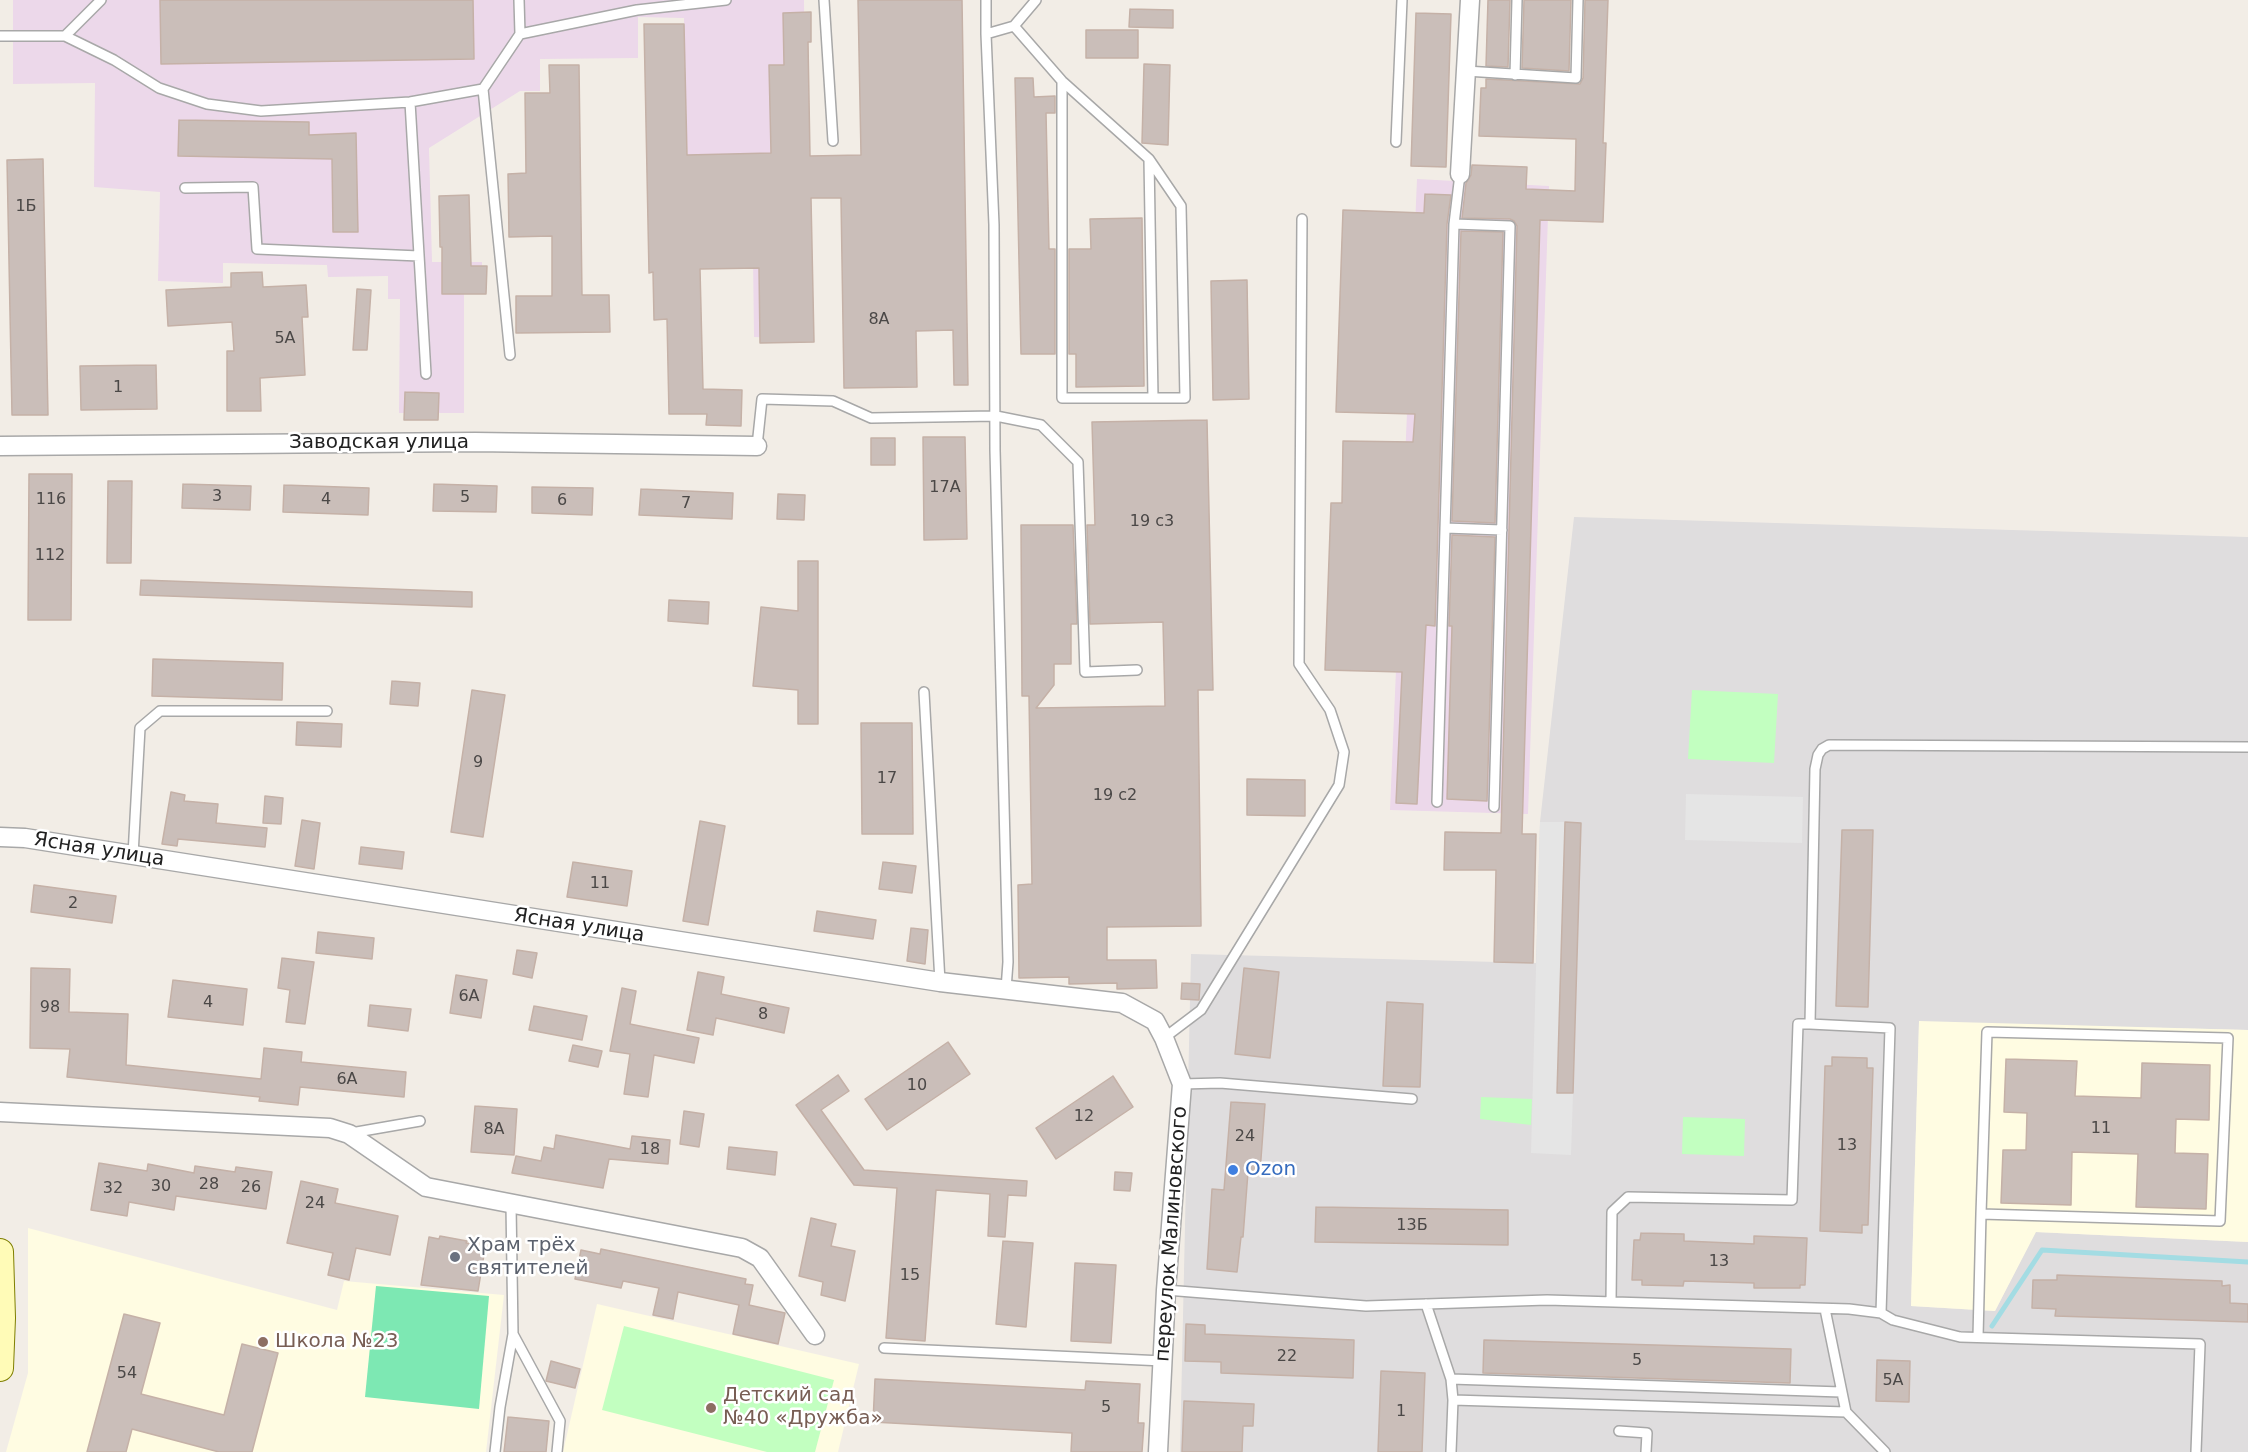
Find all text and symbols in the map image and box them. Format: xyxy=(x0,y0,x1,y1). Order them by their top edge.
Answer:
house number: 1Б xyxy=(15,197,37,217)
house number: 8А xyxy=(868,310,890,330)
house number: 5А xyxy=(274,329,296,349)
house number: 1 xyxy=(113,378,123,398)
street label: Заводская улица xyxy=(289,431,469,455)
house number: 17А xyxy=(929,478,961,498)
house number: 3 xyxy=(212,487,222,507)
house number: 5 xyxy=(460,488,470,508)
house number: 116 xyxy=(36,490,66,510)
house number: 4 xyxy=(321,490,331,510)
house number: 6 xyxy=(557,491,567,511)
house number: 7 xyxy=(681,494,691,514)
house number: 19 с3 xyxy=(1130,512,1174,532)
house number: 112 xyxy=(35,546,65,566)
house number: 9 xyxy=(473,753,483,773)
house number: 17 xyxy=(877,769,897,789)
house number: 19 с2 xyxy=(1093,786,1137,806)
street label: Ясная улица xyxy=(32,828,166,872)
house number: 11 xyxy=(590,874,610,894)
house number: 2 xyxy=(68,894,78,914)
street label: Ясная улица xyxy=(512,904,646,948)
house number: 6А xyxy=(458,987,480,1007)
house number: 4 xyxy=(203,993,213,1013)
house number: 98 xyxy=(40,998,60,1018)
house number: 8 xyxy=(758,1005,768,1025)
house number: 6А xyxy=(336,1070,358,1090)
house number: 10 xyxy=(907,1076,927,1096)
street label: переулок Малиновского xyxy=(1151,1105,1193,1363)
house number: 12 xyxy=(1074,1107,1094,1127)
house number: 11 xyxy=(2091,1119,2111,1139)
house number: 8А xyxy=(483,1120,505,1140)
house number: 24 xyxy=(1235,1127,1255,1147)
house number: 13 xyxy=(1837,1136,1857,1156)
house number: 18 xyxy=(640,1140,660,1160)
place label: Ozon xyxy=(1245,1158,1296,1182)
marker: Ozon xyxy=(1226,1163,1240,1177)
house number: 28 xyxy=(199,1175,219,1195)
house number: 30 xyxy=(151,1177,171,1197)
house number: 26 xyxy=(241,1178,261,1198)
house number: 32 xyxy=(103,1179,123,1199)
house number: 24 xyxy=(305,1194,325,1214)
house number: 13Б xyxy=(1396,1216,1428,1236)
place label: Храм трёх святителей xyxy=(467,1234,589,1281)
marker: Храм трёх святителей xyxy=(448,1250,462,1264)
house number: 13 xyxy=(1709,1252,1729,1272)
house number: 15 xyxy=(900,1266,920,1286)
place label: Школа №23 xyxy=(275,1330,398,1354)
marker: Школа №23 xyxy=(256,1335,270,1349)
house number: 22 xyxy=(1277,1347,1297,1367)
house number: 5 xyxy=(1632,1351,1642,1371)
house number: 54 xyxy=(117,1364,137,1384)
house number: 5А xyxy=(1882,1371,1904,1391)
place label: Детский сад №40 «Дружба» xyxy=(723,1384,883,1431)
house number: 5 xyxy=(1101,1398,1111,1418)
marker: Детский сад №40 «Дружба» xyxy=(704,1401,718,1415)
house number: 1 xyxy=(1396,1402,1406,1422)

